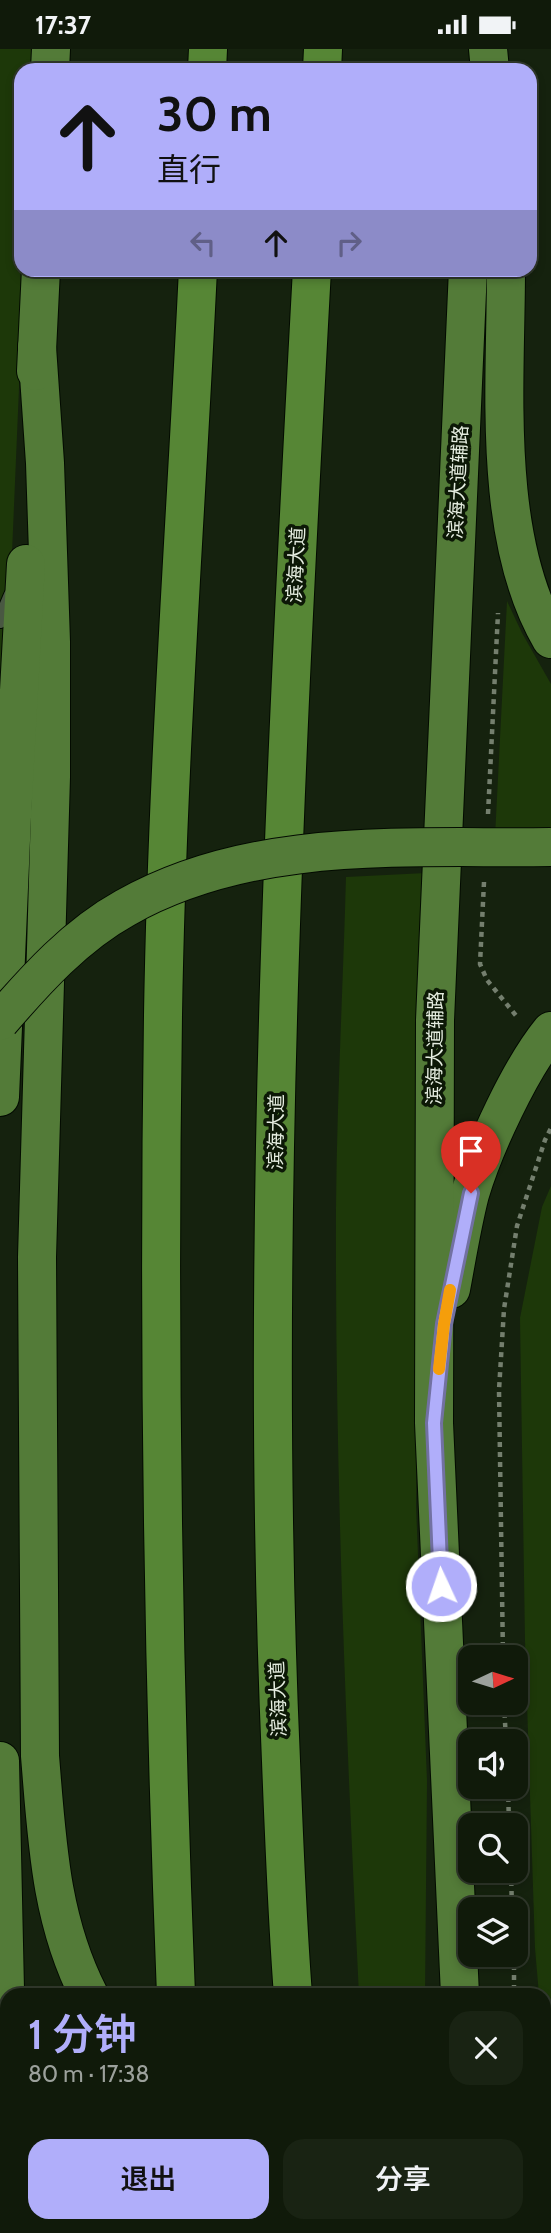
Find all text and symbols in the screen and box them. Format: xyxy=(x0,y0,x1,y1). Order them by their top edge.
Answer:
text: 17:37 xyxy=(35,9,91,41)
text: 30 m xyxy=(157,84,272,143)
icon: ahead xyxy=(42,91,133,182)
text: 直行 xyxy=(157,150,221,189)
icon: left xyxy=(184,224,222,262)
icon: ahead xyxy=(257,224,295,262)
icon: right xyxy=(330,224,368,262)
street label: 滨海大道辅路 xyxy=(444,424,472,540)
street label: 滨海大道 xyxy=(283,526,309,604)
street label: 滨海大道辅路 xyxy=(423,991,447,1105)
street label: 滨海大道 xyxy=(264,1094,288,1170)
pin xyxy=(441,1121,501,1193)
icon: arrive xyxy=(452,1132,490,1170)
position arrow xyxy=(404,1549,478,1623)
north arrow xyxy=(458,1645,528,1715)
map controls xyxy=(458,1645,528,1967)
street label: 滨海大道 xyxy=(265,1661,291,1737)
button: sound xyxy=(458,1729,528,1799)
button: search xyxy=(458,1813,528,1883)
button: layers xyxy=(458,1897,528,1967)
text: 1 分钟 xyxy=(28,2008,136,2060)
button: close xyxy=(449,2011,523,2085)
text: 80 m · 17:38 xyxy=(28,2060,149,2088)
button: 退出 xyxy=(28,2139,269,2219)
button: 分享 xyxy=(283,2139,523,2219)

